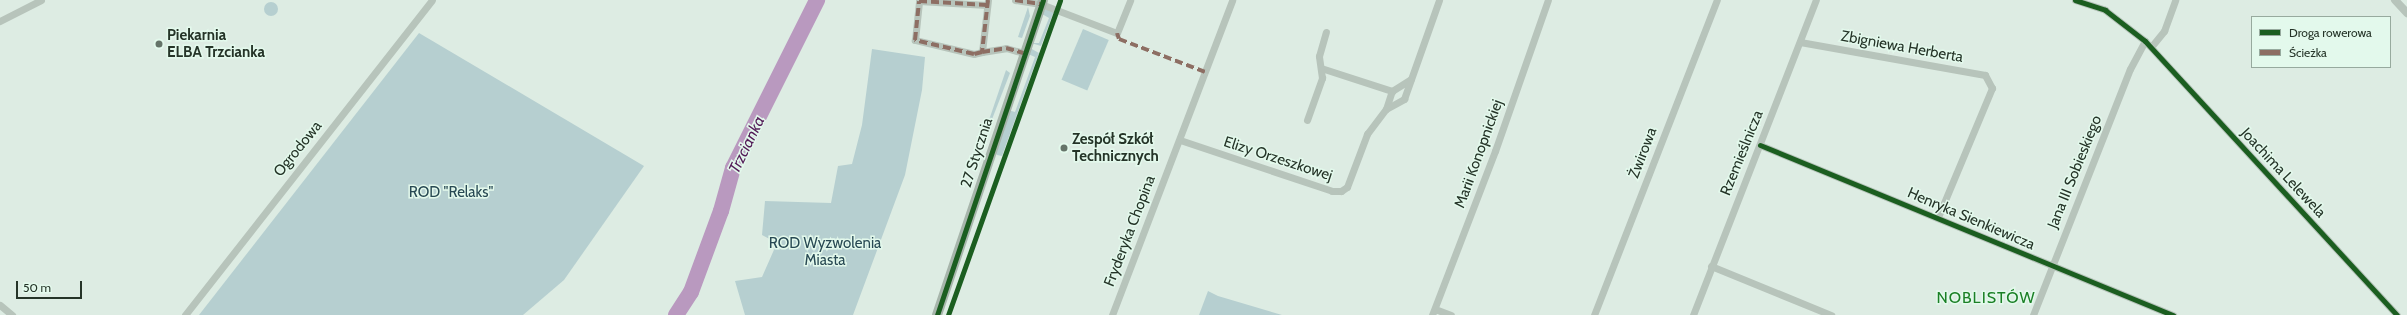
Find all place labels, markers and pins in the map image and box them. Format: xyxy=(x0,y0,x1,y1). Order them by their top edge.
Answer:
place label: Piekarnia ELBA Trzcianka xyxy=(167,26,265,61)
marker: Piekarnia ELBA Trzcianka xyxy=(154,39,164,49)
place label: Zespół Szkół Technicznych xyxy=(1072,130,1159,165)
marker: Zespół Szkół Technicznych xyxy=(1059,143,1069,153)

